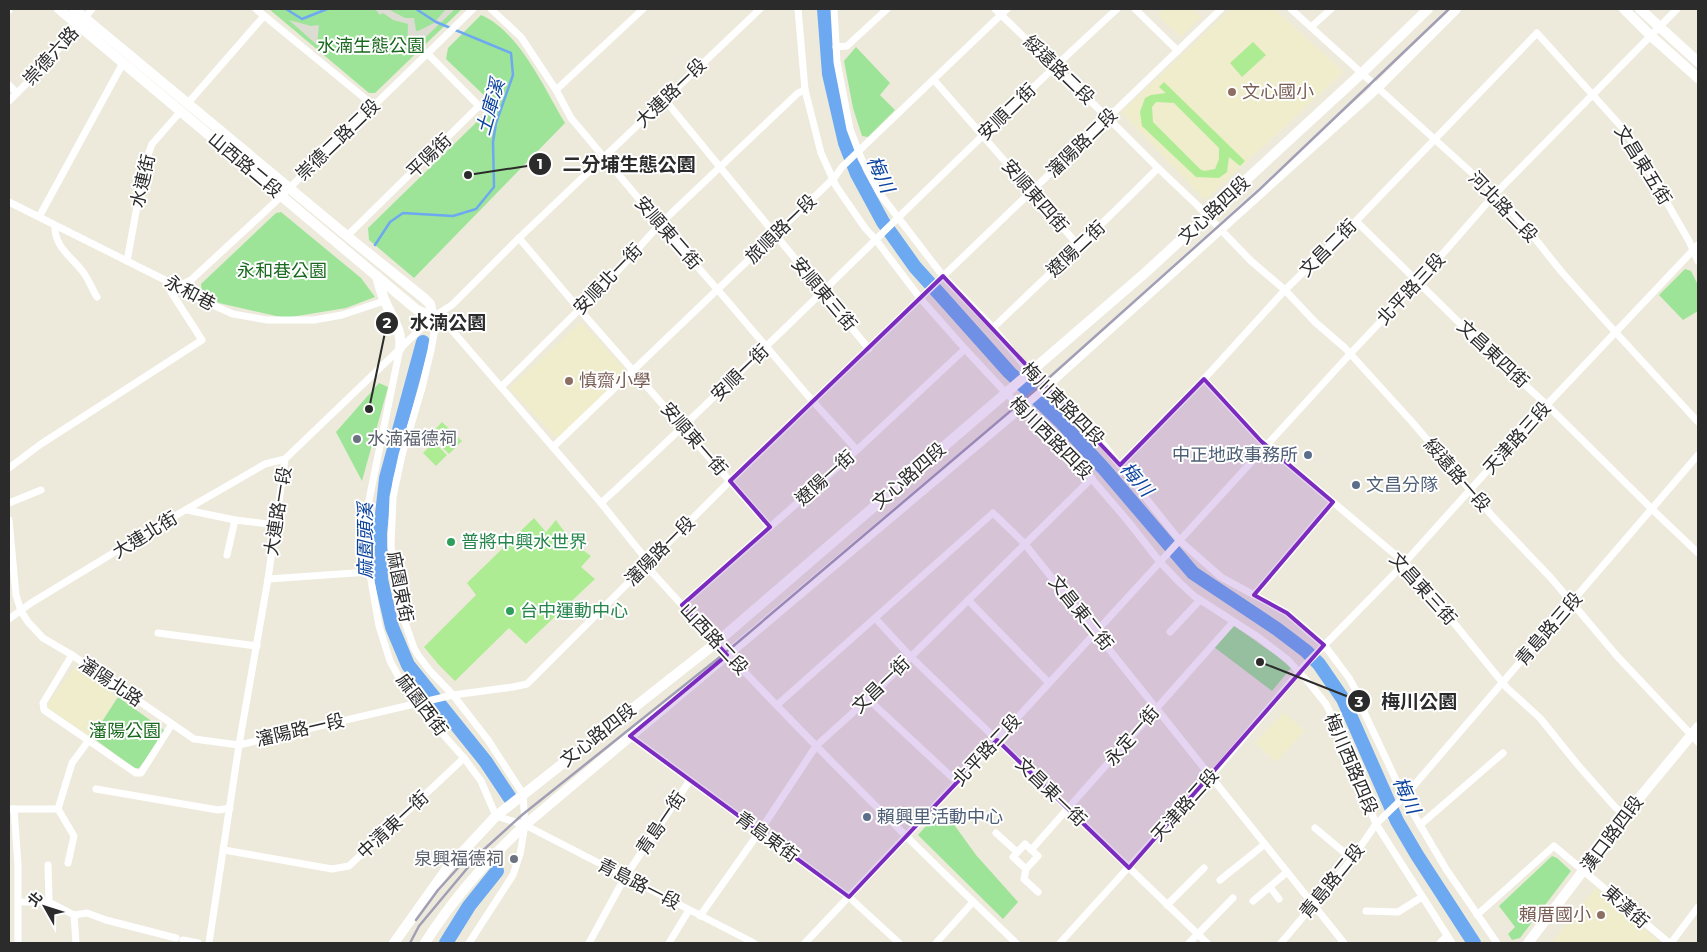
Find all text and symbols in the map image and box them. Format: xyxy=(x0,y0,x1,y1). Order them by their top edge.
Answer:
street label: 崇德六路 xyxy=(19,22,83,90)
street label: 綏遠路二段 xyxy=(1019,31,1099,109)
park label: 水湳生態公園 xyxy=(317,35,425,57)
street label: 大連路一段 xyxy=(631,54,711,132)
water label: 土庫溪 xyxy=(472,74,510,138)
street label: 安順二街 xyxy=(973,79,1041,145)
place label: 文心國小 xyxy=(1242,81,1314,103)
marker: 文心國小 xyxy=(1226,86,1238,98)
street label: 崇德二路二段 xyxy=(292,95,384,185)
street label: 瀋陽路二段 xyxy=(1042,104,1122,182)
street label: 文昌東五街 xyxy=(1610,121,1676,209)
street label: 山西路二段 xyxy=(203,128,287,202)
street label: 平陽街 xyxy=(402,129,456,183)
callout: 二分埔生態公園 xyxy=(528,147,706,181)
street label: 水連街 xyxy=(126,152,160,210)
water label: 梅川 xyxy=(862,152,900,198)
text: 二分埔生態公園 xyxy=(562,153,696,176)
text: 1 xyxy=(537,154,543,173)
street label: 安順東四街 xyxy=(997,155,1073,237)
street label: 河北路二段 xyxy=(1464,167,1542,247)
street label: 文心路四段 xyxy=(1174,171,1254,249)
street label: 旅順路一段 xyxy=(741,190,821,268)
street label: 安順東二街 xyxy=(630,192,706,274)
street label: 文昌二街 xyxy=(1295,215,1361,281)
street label: 遼陽二街 xyxy=(1042,216,1110,282)
street label: 安順北一街 xyxy=(569,239,647,319)
street label: 北平路三段 xyxy=(1372,249,1450,329)
street label: 安順東三街 xyxy=(787,252,861,336)
park label: 永和巷公園 xyxy=(237,260,327,282)
street label: 永和巷 xyxy=(161,271,219,315)
callout: 水湳公園 xyxy=(375,306,496,340)
text: 水湳公園 xyxy=(410,311,486,334)
text: 2 xyxy=(383,313,392,332)
street label: 文昌東四街 xyxy=(1453,315,1533,393)
street label: 安順一街 xyxy=(706,340,774,406)
street label: 梅川東路四段 xyxy=(1017,358,1109,450)
place label: 慎齋小學 xyxy=(579,370,651,392)
marker: 慎齋小學 xyxy=(563,375,575,387)
street label: 梅川西路四段 xyxy=(1005,392,1097,484)
street label: 天津路三段 xyxy=(1479,397,1555,479)
street label: 安順東一街 xyxy=(656,398,732,480)
place label: 水湳福德祠 xyxy=(367,428,457,450)
marker: 水湳福德祠 xyxy=(351,433,363,445)
street label: 綏遠路一段 xyxy=(1419,434,1495,516)
street label: 文心路四段 xyxy=(868,438,950,514)
place label: 中正地政事務所 xyxy=(1172,444,1298,466)
street label: 遼陽一街 xyxy=(791,446,859,510)
marker: 中正地政事務所 xyxy=(1302,449,1314,461)
water label: 梅川 xyxy=(1115,457,1159,503)
street label: 大連路一段 xyxy=(260,465,296,557)
place label: 文昌分隊 xyxy=(1366,474,1438,496)
marker: 文昌分隊 xyxy=(1350,479,1362,491)
water label: 麻園頭溪 xyxy=(354,500,377,579)
street label: 大連北街 xyxy=(108,507,182,563)
street label: 瀋陽路一段 xyxy=(620,511,700,591)
place label: 普將中興水世界 xyxy=(461,531,587,553)
marker: 普將中興水世界 xyxy=(445,536,457,548)
street label: 文昌東三街 xyxy=(1385,548,1461,630)
street label: 麻園東街 xyxy=(382,550,418,624)
street label: 文昌東二街 xyxy=(1044,571,1118,655)
street label: 青島路三段 xyxy=(1511,588,1587,670)
street label: 山西路二段 xyxy=(675,599,753,679)
place label: 台中運動中心 xyxy=(520,600,628,622)
marker: 台中運動中心 xyxy=(504,605,516,617)
street label: 文昌一街 xyxy=(847,652,915,718)
street label: 瀋陽北路 xyxy=(75,653,147,711)
street label: 麻園西街 xyxy=(392,670,452,740)
callout: 梅川公園 xyxy=(1346,684,1467,718)
text: 梅川公園 xyxy=(1381,690,1457,713)
text: 3 xyxy=(1354,692,1364,711)
street label: 文心路四段 xyxy=(556,699,640,771)
street label: 永定一街 xyxy=(1100,702,1164,770)
street label: 瀋陽路一段 xyxy=(254,709,346,751)
street label: 北平路二段 xyxy=(948,710,1026,790)
street label: 梅川西路四段 xyxy=(1320,710,1382,818)
park label: 瀋陽公園 xyxy=(89,720,161,742)
street label: 文昌東一街 xyxy=(1011,753,1091,831)
street label: 天津路二段 xyxy=(1147,764,1223,846)
water label: 梅川 xyxy=(1388,773,1426,819)
street label: 中清東一街 xyxy=(353,786,433,864)
street label: 青島一街 xyxy=(632,787,690,859)
street label: 漢口路四段 xyxy=(1576,791,1648,877)
place label: 賴興里活動中心 xyxy=(877,806,1003,828)
street label: 青島東街 xyxy=(731,807,803,867)
marker: 賴興里活動中心 xyxy=(861,811,873,823)
street label: 青島路二段 xyxy=(1295,839,1369,923)
place label: 泉興福德祠 xyxy=(414,848,504,870)
marker: 泉興福德祠 xyxy=(508,853,520,865)
street label: 青島路一段 xyxy=(594,854,684,914)
street label: 東漢街 xyxy=(1598,881,1654,933)
north arrow xyxy=(20,882,70,932)
text: 北 xyxy=(23,888,46,910)
place label: 賴厝國小 xyxy=(1519,904,1591,926)
marker: 賴厝國小 xyxy=(1595,909,1607,921)

